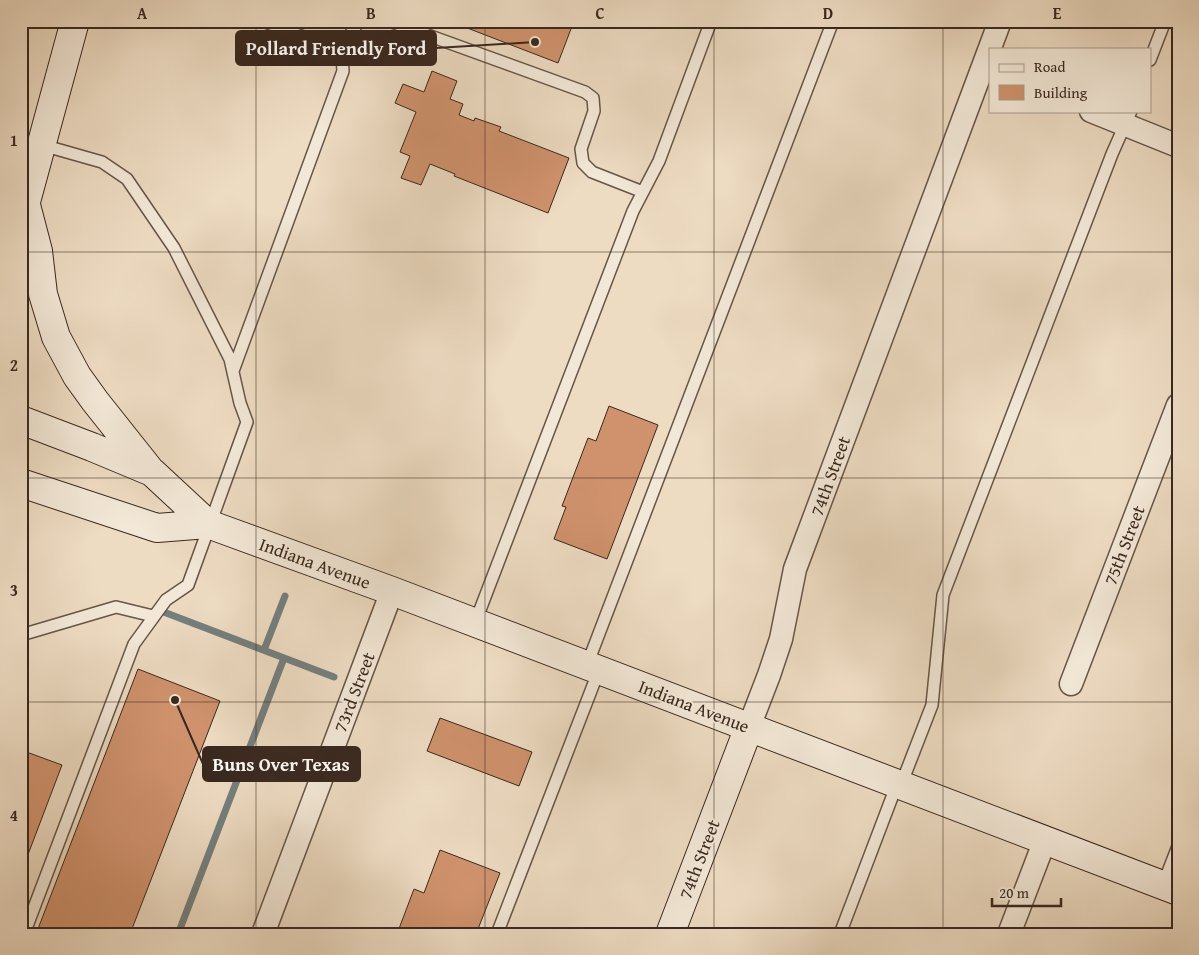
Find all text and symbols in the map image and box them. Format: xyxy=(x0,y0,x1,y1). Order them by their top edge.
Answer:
text: A xyxy=(137,1,148,25)
text: B xyxy=(366,1,376,25)
text: C xyxy=(595,1,605,25)
text: D xyxy=(823,1,833,25)
text: E xyxy=(1053,1,1062,25)
callout: Pollard Friendly Ford xyxy=(236,31,436,65)
text: Pollard Friendly Ford xyxy=(246,34,426,62)
legend xyxy=(989,48,1152,112)
text: Road xyxy=(1034,56,1065,77)
text: Building xyxy=(1034,82,1088,103)
text: 1 xyxy=(10,128,18,152)
text: 2 xyxy=(10,353,18,377)
street label: 74th Street xyxy=(803,432,857,520)
street label: 75th Street xyxy=(1096,501,1152,589)
street label: Indiana Avenue xyxy=(256,530,374,596)
text: 3 xyxy=(10,578,18,602)
street label: 73rd Street xyxy=(326,648,382,736)
street label: Indiana Avenue xyxy=(635,672,753,740)
callout: Buns Over Texas xyxy=(203,747,360,781)
text: Buns Over Texas xyxy=(212,750,350,778)
text: 4 xyxy=(10,803,18,827)
street label: 74th Street xyxy=(671,815,727,903)
scale bar xyxy=(992,875,1060,907)
text: 20 m xyxy=(999,882,1030,903)

